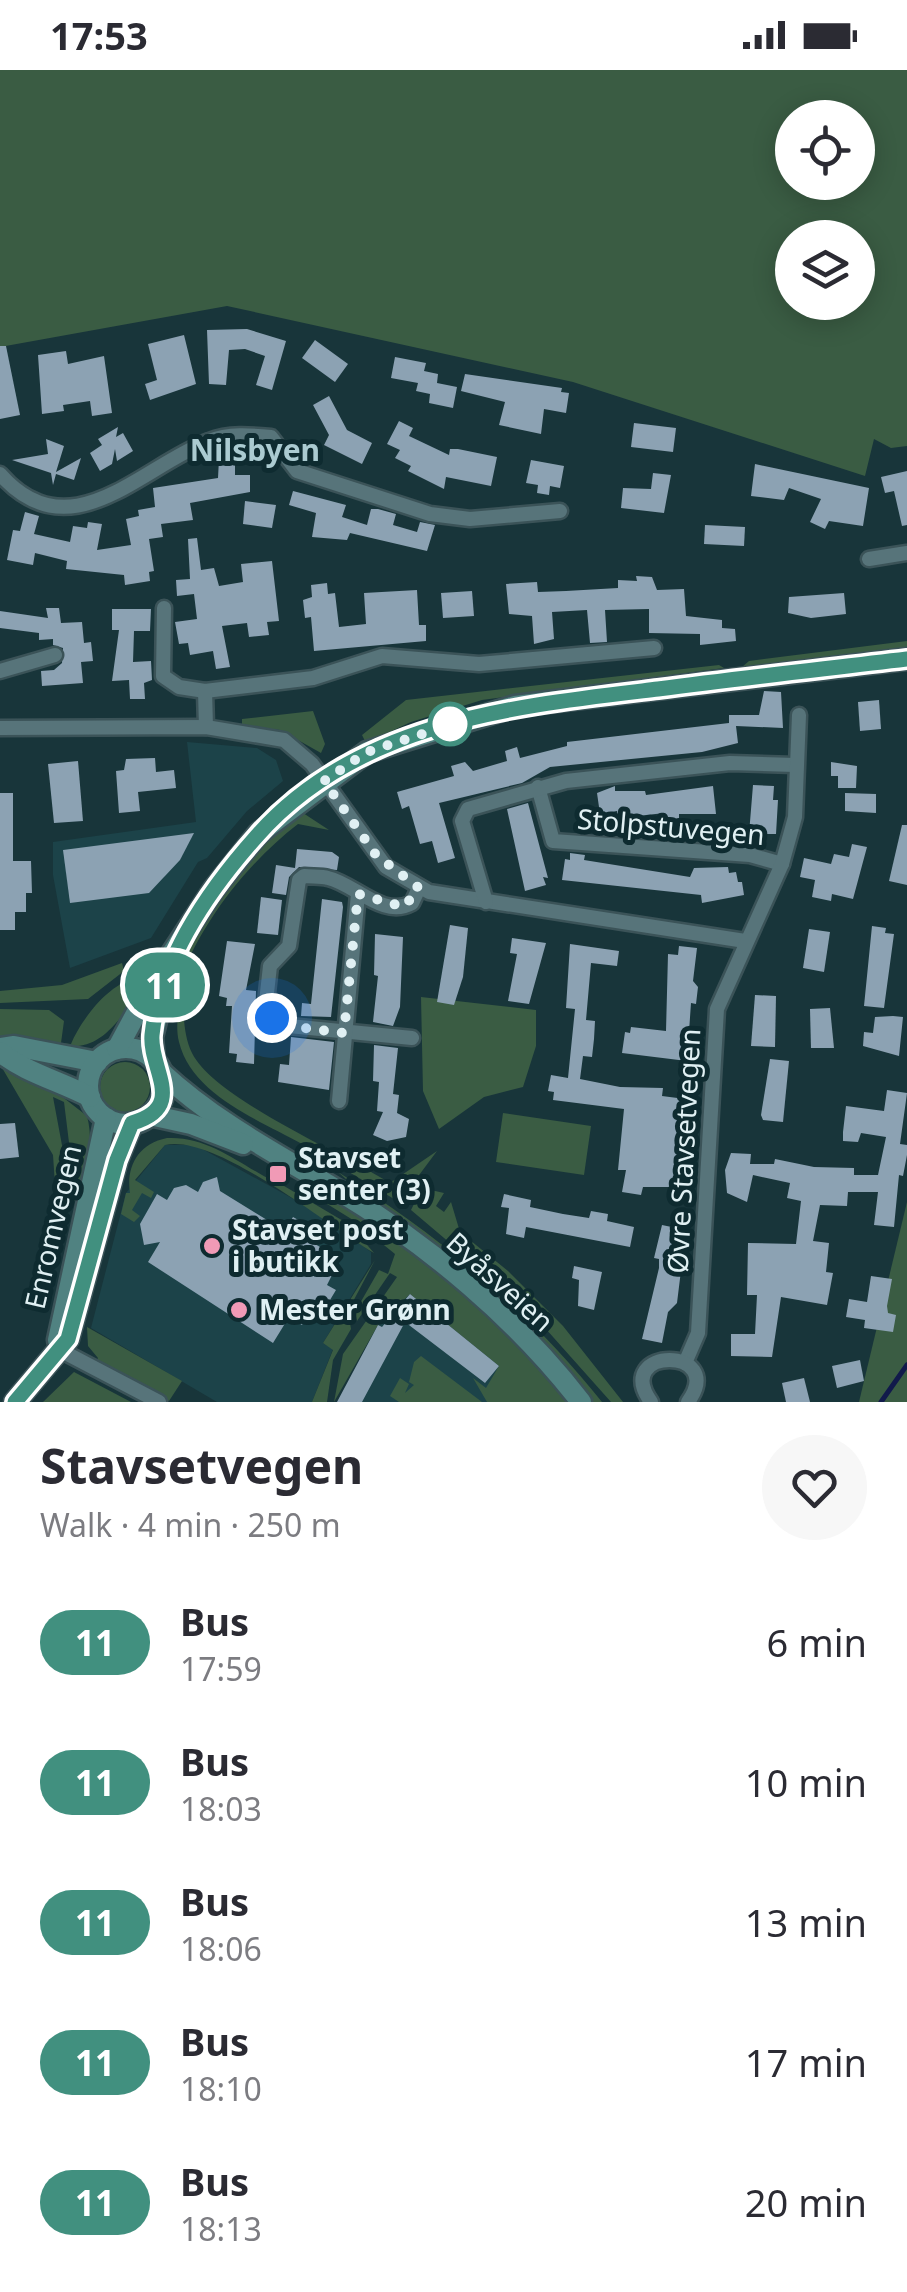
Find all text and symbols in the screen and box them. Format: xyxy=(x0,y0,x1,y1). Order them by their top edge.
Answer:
text: 17:53 xyxy=(50,9,148,61)
map controls xyxy=(775,100,875,320)
button: locate xyxy=(775,100,875,200)
button: layers xyxy=(775,220,875,320)
district label: Nilsbyen xyxy=(190,429,320,470)
unlabelled marker xyxy=(429,703,471,745)
street label: Stolpstuvegen xyxy=(576,799,766,853)
line badge: 11 xyxy=(120,952,210,1018)
text: 11 xyxy=(145,962,185,1009)
your location xyxy=(247,993,297,1043)
street label: Øvre Stavsetvegen xyxy=(658,1028,708,1274)
place label: Stavset senter (3) xyxy=(298,1138,431,1208)
street label: Enromvegen xyxy=(15,1141,89,1313)
marker: Stavset senter (3) xyxy=(267,1163,289,1185)
place label: Stavset post i butikk xyxy=(232,1210,404,1280)
street label: Byåsveien xyxy=(439,1223,562,1340)
marker: Stavset post i butikk xyxy=(201,1235,223,1257)
place label: Mester Grønn xyxy=(259,1290,451,1328)
marker: Mester Grønn xyxy=(228,1299,250,1321)
text: Stavsetvegen xyxy=(40,1433,363,1498)
button: heart xyxy=(762,1435,867,1540)
text: Walk · 4 min · 250 m xyxy=(40,1503,341,1546)
text: Bus xyxy=(180,1595,249,1647)
text: 6 min xyxy=(767,1616,867,1668)
text: 11 xyxy=(75,1619,115,1666)
text: 17:59 xyxy=(180,1647,262,1690)
text: Bus xyxy=(180,1735,249,1787)
text: 10 min xyxy=(745,1756,867,1808)
text: 11 xyxy=(75,1759,115,1806)
text: 18:03 xyxy=(180,1787,262,1830)
text: Bus xyxy=(180,1875,249,1927)
text: 13 min xyxy=(745,1896,867,1948)
text: 11 xyxy=(75,1899,115,1946)
text: 18:06 xyxy=(180,1927,262,1970)
text: Bus xyxy=(180,2015,249,2067)
text: 17 min xyxy=(745,2036,867,2088)
text: 11 xyxy=(75,2039,115,2086)
text: 18:10 xyxy=(180,2067,262,2110)
text: Bus xyxy=(180,2155,249,2207)
text: 20 min xyxy=(745,2176,867,2228)
text: 11 xyxy=(75,2179,115,2226)
text: 18:13 xyxy=(180,2207,262,2250)

